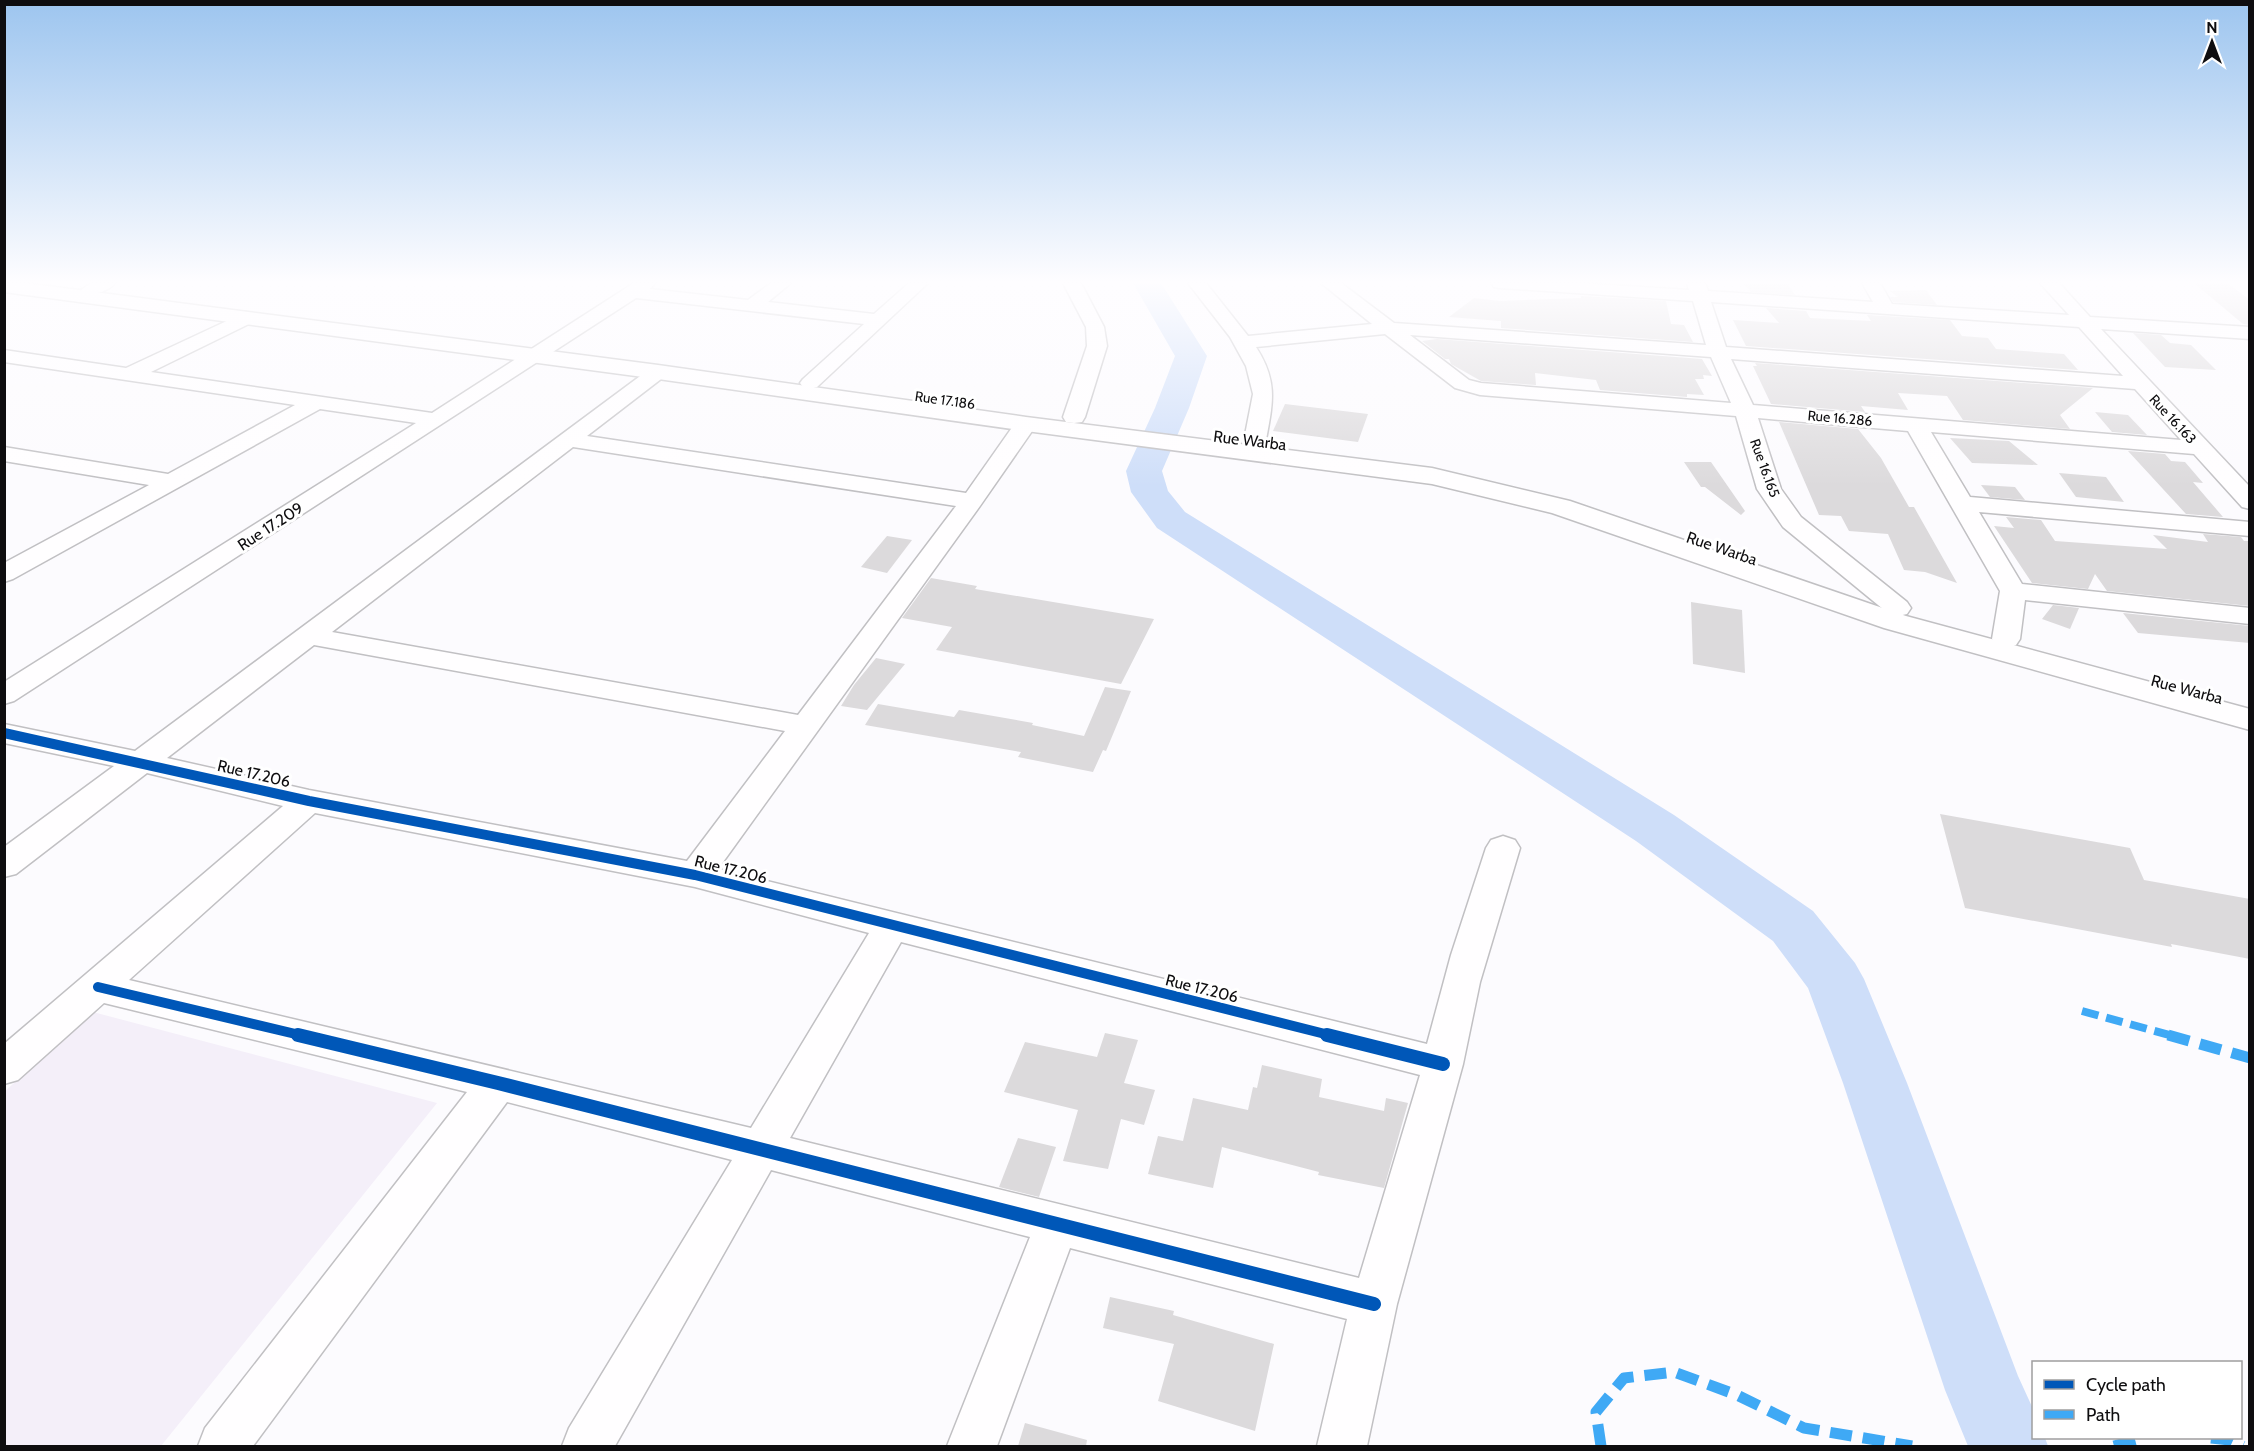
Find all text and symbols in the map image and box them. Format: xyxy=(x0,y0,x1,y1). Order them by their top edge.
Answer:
north arrow xyxy=(2182,12,2242,72)
text: N xyxy=(2206,18,2218,37)
street label: Rue 17.186 xyxy=(914,387,976,413)
street label: Rue 16.163 xyxy=(2146,390,2200,448)
street label: Rue 16.286 xyxy=(1807,406,1873,430)
street label: Rue Warba xyxy=(1212,427,1288,454)
street label: Rue 16.165 xyxy=(1746,436,1784,500)
street label: Rue 17.209 xyxy=(234,498,307,555)
street label: Rue Warba xyxy=(1684,528,1760,570)
street label: Rue Warba xyxy=(2149,671,2225,708)
street label: Rue 17.206 xyxy=(216,756,292,791)
street label: Rue 17.206 xyxy=(693,851,769,888)
street label: Rue 17.206 xyxy=(1164,970,1240,1007)
legend xyxy=(2032,1361,2242,1439)
text: Cycle path xyxy=(2086,1374,2166,1396)
text: Path xyxy=(2086,1404,2120,1426)

